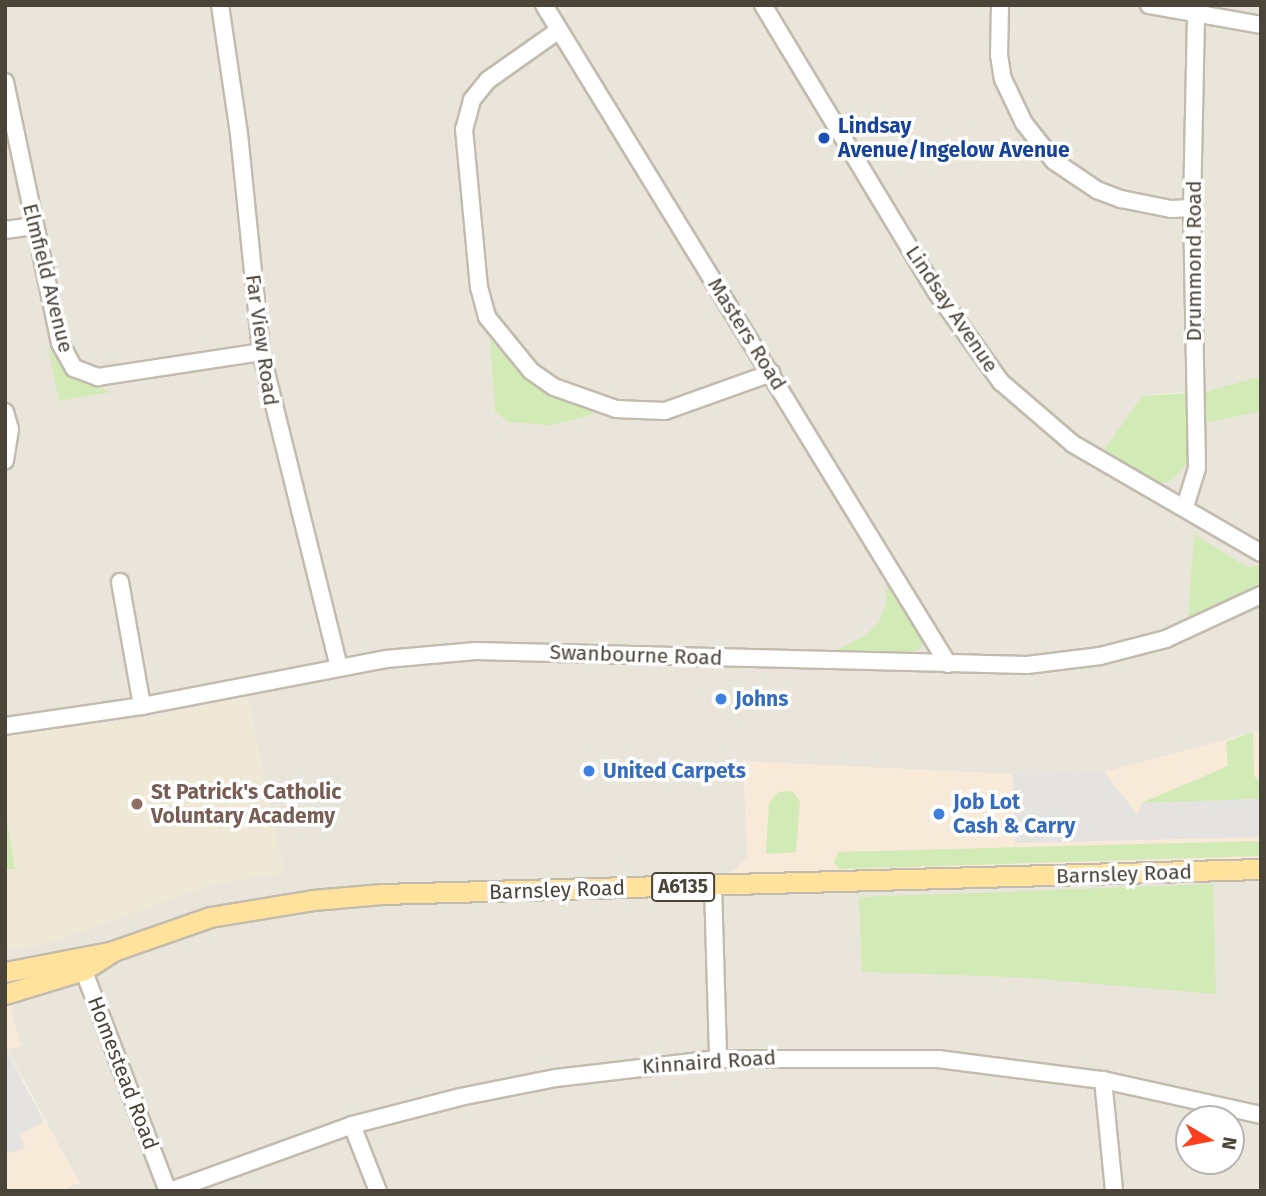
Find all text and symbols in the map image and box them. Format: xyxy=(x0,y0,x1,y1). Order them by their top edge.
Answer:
place label: Lindsay Avenue/Ingelow Avenue xyxy=(838,113,1070,163)
marker: Lindsay Avenue/Ingelow Avenue xyxy=(816,130,832,146)
street label: Drummond Road xyxy=(1181,181,1207,341)
street label: Elmfield Avenue xyxy=(17,201,79,355)
street label: Lindsay Avenue xyxy=(900,241,1004,377)
street label: Far View Road xyxy=(240,273,284,407)
street label: Masters Road xyxy=(702,273,792,395)
street label: Swanbourne Road xyxy=(549,639,723,671)
place label: Johns xyxy=(735,686,788,712)
marker: Johns xyxy=(713,691,729,707)
place label: United Carpets xyxy=(603,758,746,784)
marker: United Carpets xyxy=(581,763,597,779)
place label: St Patrick's Catholic Voluntary Academy xyxy=(151,779,341,829)
place label: Job Lot Cash & Carry xyxy=(953,789,1075,839)
marker: St Patrick's Catholic Voluntary Academy xyxy=(129,796,145,812)
marker: Job Lot Cash & Carry xyxy=(931,806,947,822)
street label: Barnsley Road xyxy=(1056,859,1192,889)
road number: A6135 xyxy=(650,872,716,902)
street label: Barnsley Road xyxy=(489,875,625,905)
street label: Homestead Road xyxy=(82,993,164,1153)
street label: Kinnaird Road xyxy=(641,1045,777,1079)
north arrow xyxy=(1175,1105,1245,1175)
text: N xyxy=(1217,1135,1242,1152)

